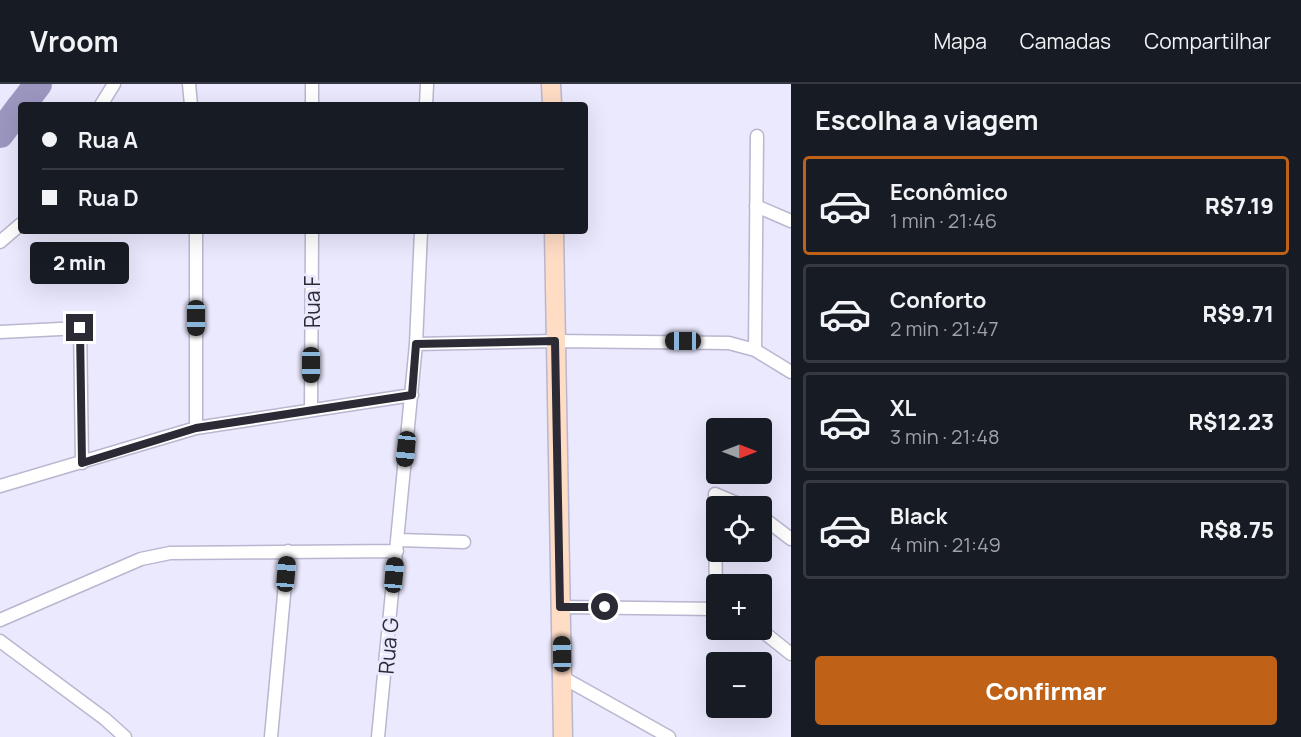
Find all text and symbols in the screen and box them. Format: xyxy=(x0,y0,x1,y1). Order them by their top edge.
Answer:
text: Vroom xyxy=(30,22,119,60)
text: Mapa xyxy=(933,27,987,55)
text: Camadas xyxy=(1020,27,1111,55)
text: Compartilhar xyxy=(1144,27,1271,55)
text: Escolha a viagem xyxy=(815,101,1038,138)
text: Rua A xyxy=(78,125,138,155)
text: Econômico xyxy=(890,177,1008,207)
icon: car xyxy=(818,179,872,233)
text: Rua D xyxy=(78,183,139,213)
text: R$7.19 xyxy=(1205,191,1274,221)
text: 1 min · 21:46 xyxy=(890,207,997,234)
callout: 2 min xyxy=(31,241,130,283)
text: 2 min xyxy=(53,249,106,276)
street label: Rua F xyxy=(298,275,326,328)
text: Conforto xyxy=(890,285,986,315)
icon: car xyxy=(818,287,872,341)
text: R$9.71 xyxy=(1202,299,1274,329)
car xyxy=(187,300,205,336)
route end xyxy=(66,314,93,341)
text: 2 min · 21:47 xyxy=(890,315,998,342)
car xyxy=(665,332,701,350)
car xyxy=(302,347,320,383)
text: XL xyxy=(890,393,916,423)
icon: car xyxy=(818,395,872,449)
text: R$12.23 xyxy=(1189,407,1274,437)
north arrow xyxy=(706,418,772,484)
map controls xyxy=(706,418,772,718)
text: 3 min · 21:48 xyxy=(890,423,1000,450)
car xyxy=(395,430,417,468)
button: locate xyxy=(706,496,772,562)
text: Black xyxy=(890,501,947,531)
icon: car xyxy=(818,503,872,557)
text: R$8.75 xyxy=(1199,515,1274,545)
text: 4 min · 21:49 xyxy=(890,531,1001,558)
car xyxy=(275,555,297,593)
car xyxy=(383,556,405,594)
button: + xyxy=(706,574,772,640)
route start xyxy=(591,593,618,620)
street label: Rua G xyxy=(372,617,404,675)
car xyxy=(553,636,571,672)
button: − xyxy=(706,652,772,718)
button: Confirmar xyxy=(815,656,1277,725)

